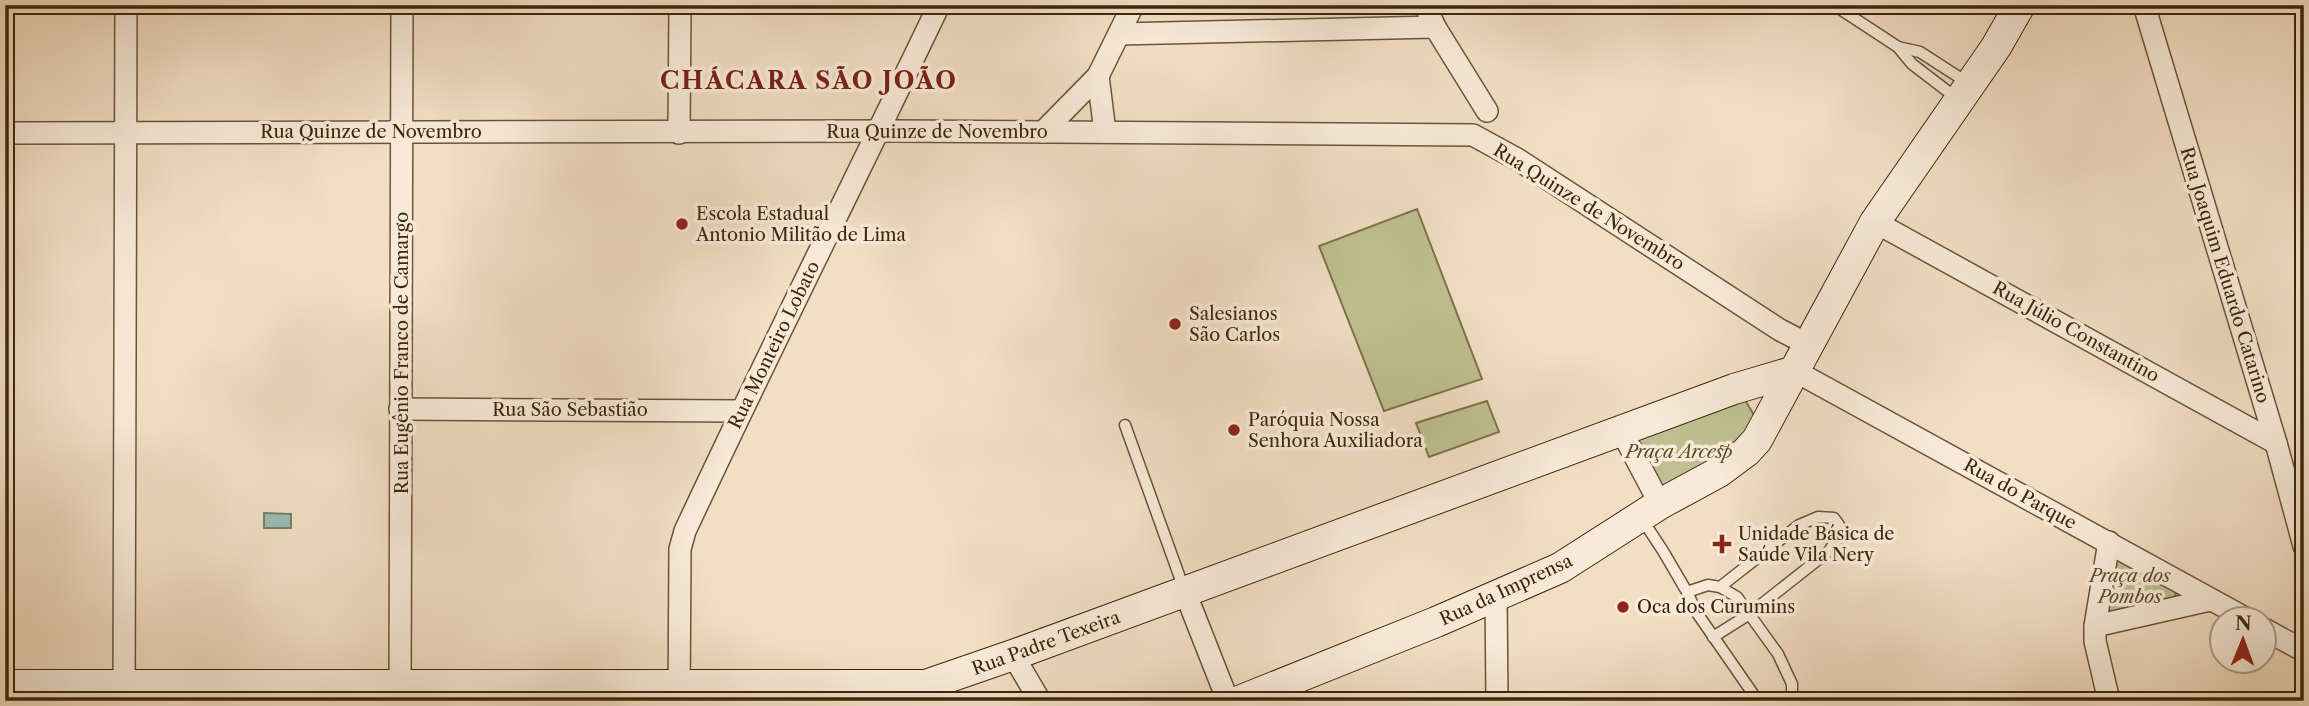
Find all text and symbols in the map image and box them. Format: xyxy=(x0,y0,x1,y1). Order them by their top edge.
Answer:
district label: CHÁCARA SÃO JOÃO xyxy=(660,66,958,95)
street label: Rua Quinze de Novembro xyxy=(260,121,482,143)
street label: Rua Quinze de Novembro xyxy=(826,121,1048,143)
street label: Rua Quinze de Novembro xyxy=(1489,139,1689,275)
street label: Rua Joaquim Eduardo Catarino xyxy=(2175,144,2275,406)
place label: Escola Estadual Antonio Militão de Lima xyxy=(695,203,907,246)
street label: Rua Eugênio Franco de Camargo xyxy=(391,212,413,494)
marker: Escola Estadual Antonio Militão de Lima xyxy=(674,216,690,232)
street label: Rua Monteiro Lobato xyxy=(724,257,824,433)
street label: Rua Júlio Constantino xyxy=(1989,277,2163,387)
place label: Salesianos São Carlos xyxy=(1189,303,1280,346)
marker: Salesianos São Carlos xyxy=(1167,316,1183,332)
street label: Rua São Sebastião xyxy=(492,399,648,421)
place label: Paróquia Nossa Senhora Auxiliadora xyxy=(1248,409,1423,452)
marker: Paróquia Nossa Senhora Auxiliadora xyxy=(1226,422,1242,438)
park label: Praça Arcesp xyxy=(1623,441,1733,463)
street label: Rua do Parque xyxy=(1960,454,2080,534)
place label: Unidade Básica de Saúde Vila Nery xyxy=(1738,523,1894,566)
marker: Unidade Básica de Saúde Vila Nery xyxy=(1712,534,1732,554)
street label: Rua da Imprensa xyxy=(1436,549,1576,630)
park label: Praça dos Pombos xyxy=(2087,565,2171,608)
place label: Oca dos Curumins xyxy=(1637,596,1795,618)
marker: Oca dos Curumins xyxy=(1615,599,1631,615)
north arrow xyxy=(2208,604,2278,674)
street label: Rua Padre Texeira xyxy=(969,606,1123,680)
text: N xyxy=(2235,612,2252,635)

